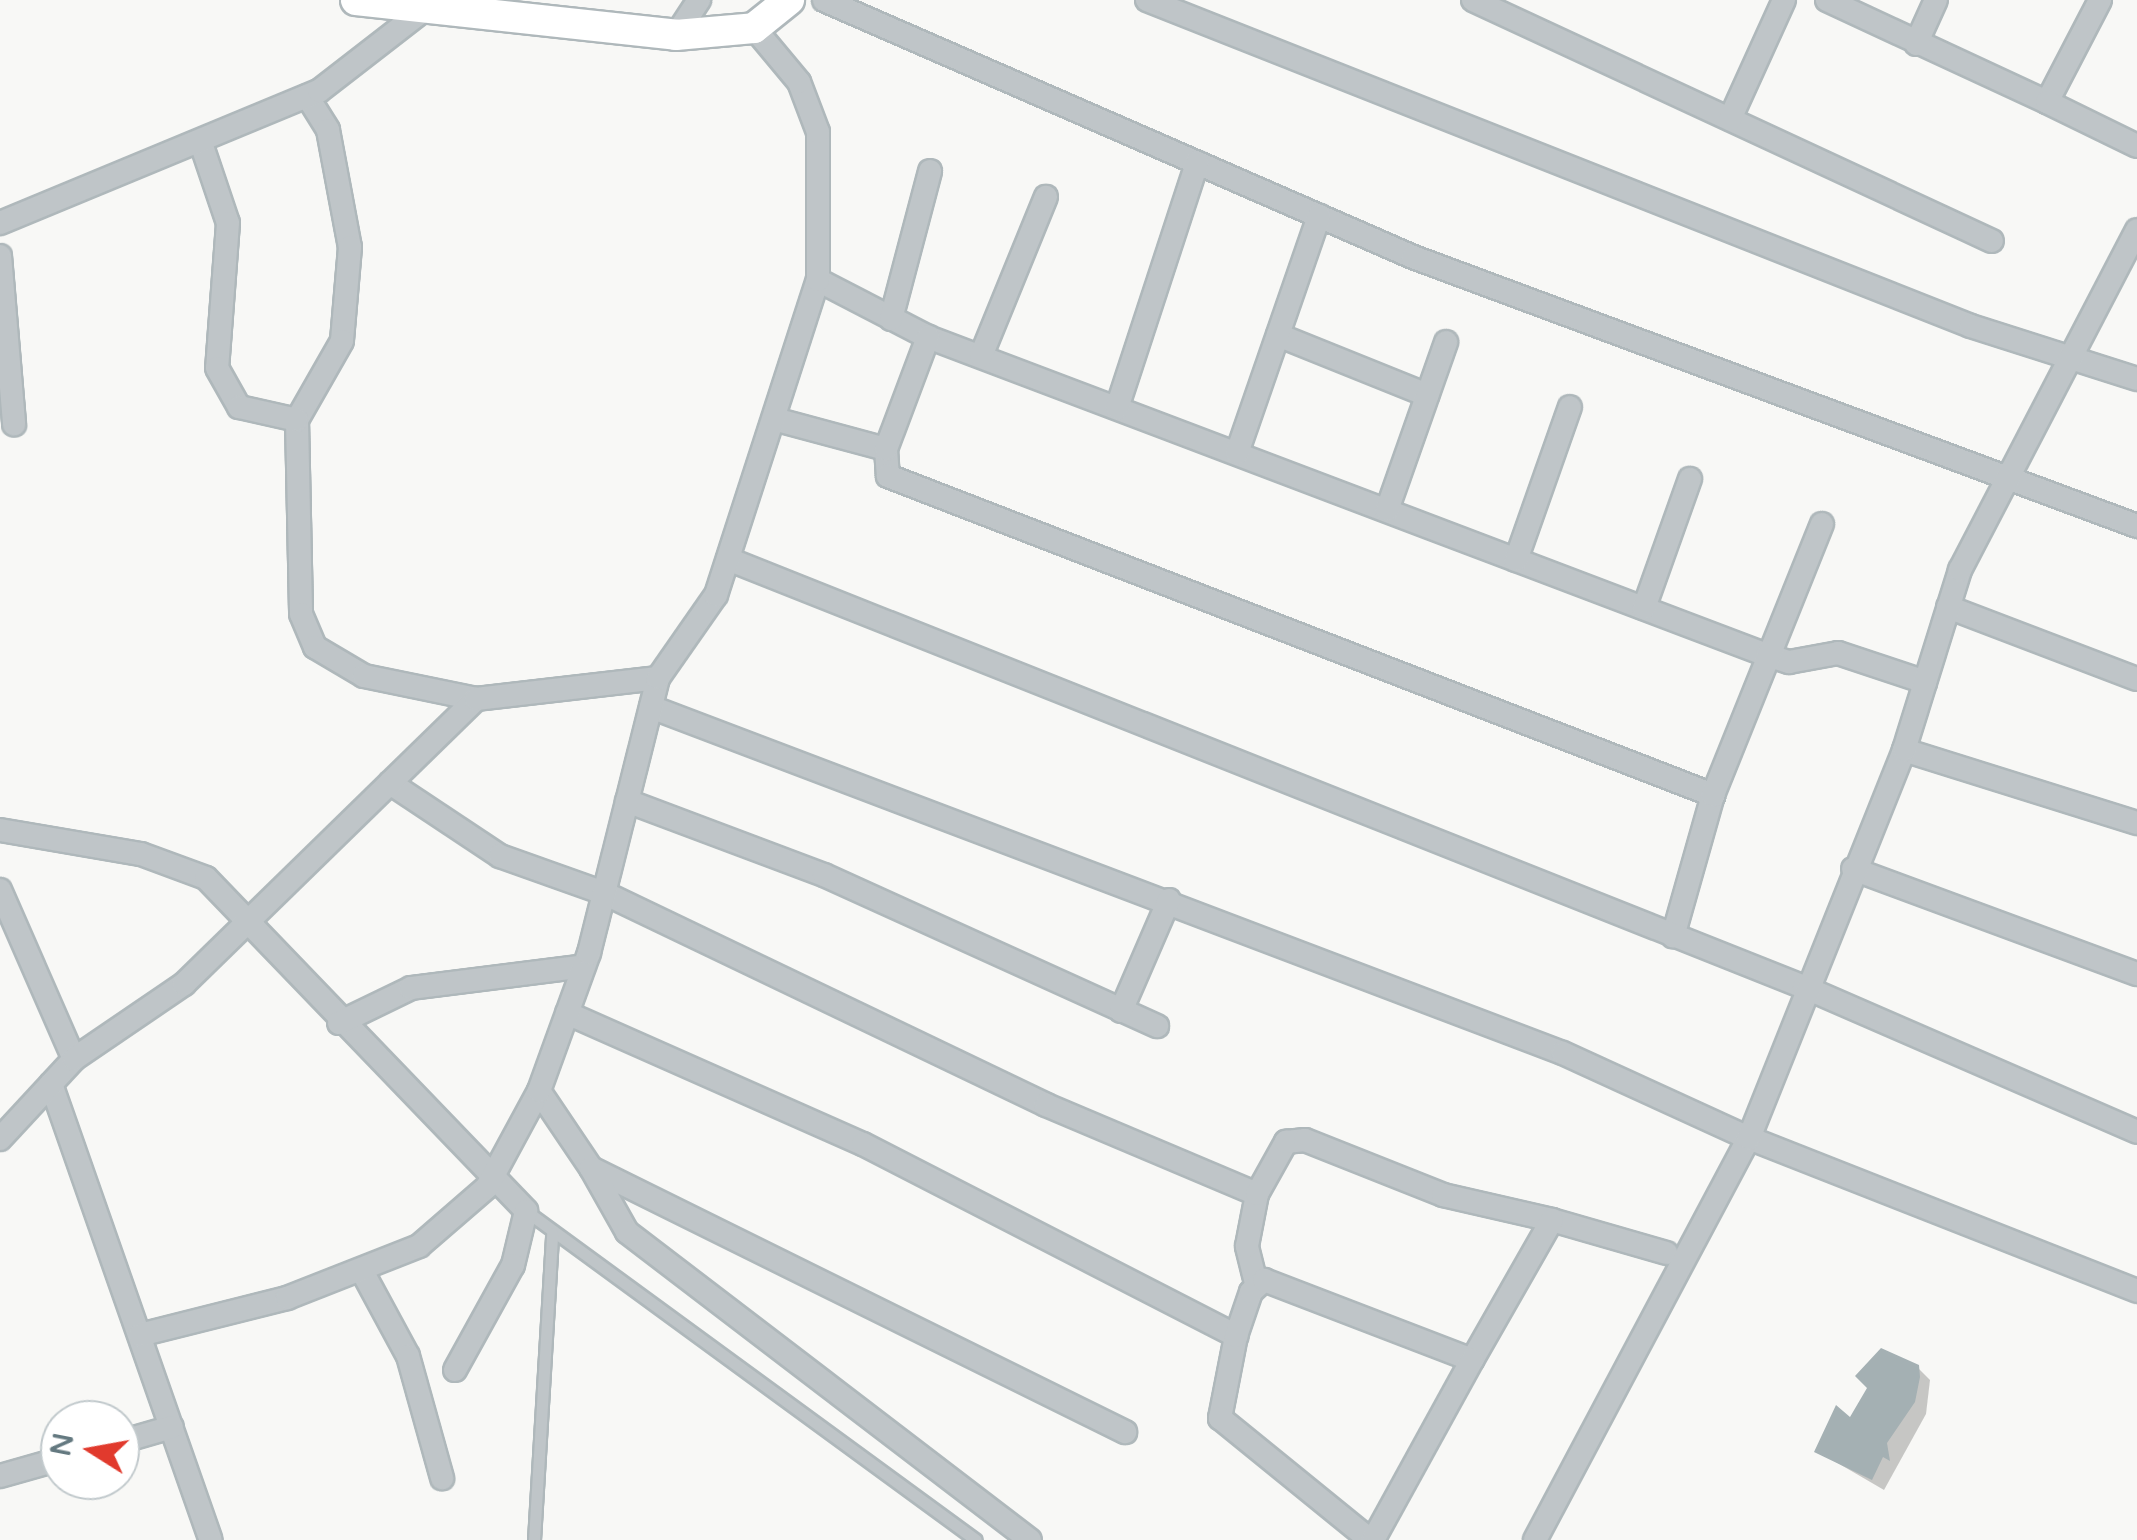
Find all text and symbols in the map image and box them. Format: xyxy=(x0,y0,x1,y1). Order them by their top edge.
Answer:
north arrow xyxy=(40,1400,140,1500)
text: N xyxy=(44,1430,81,1459)

